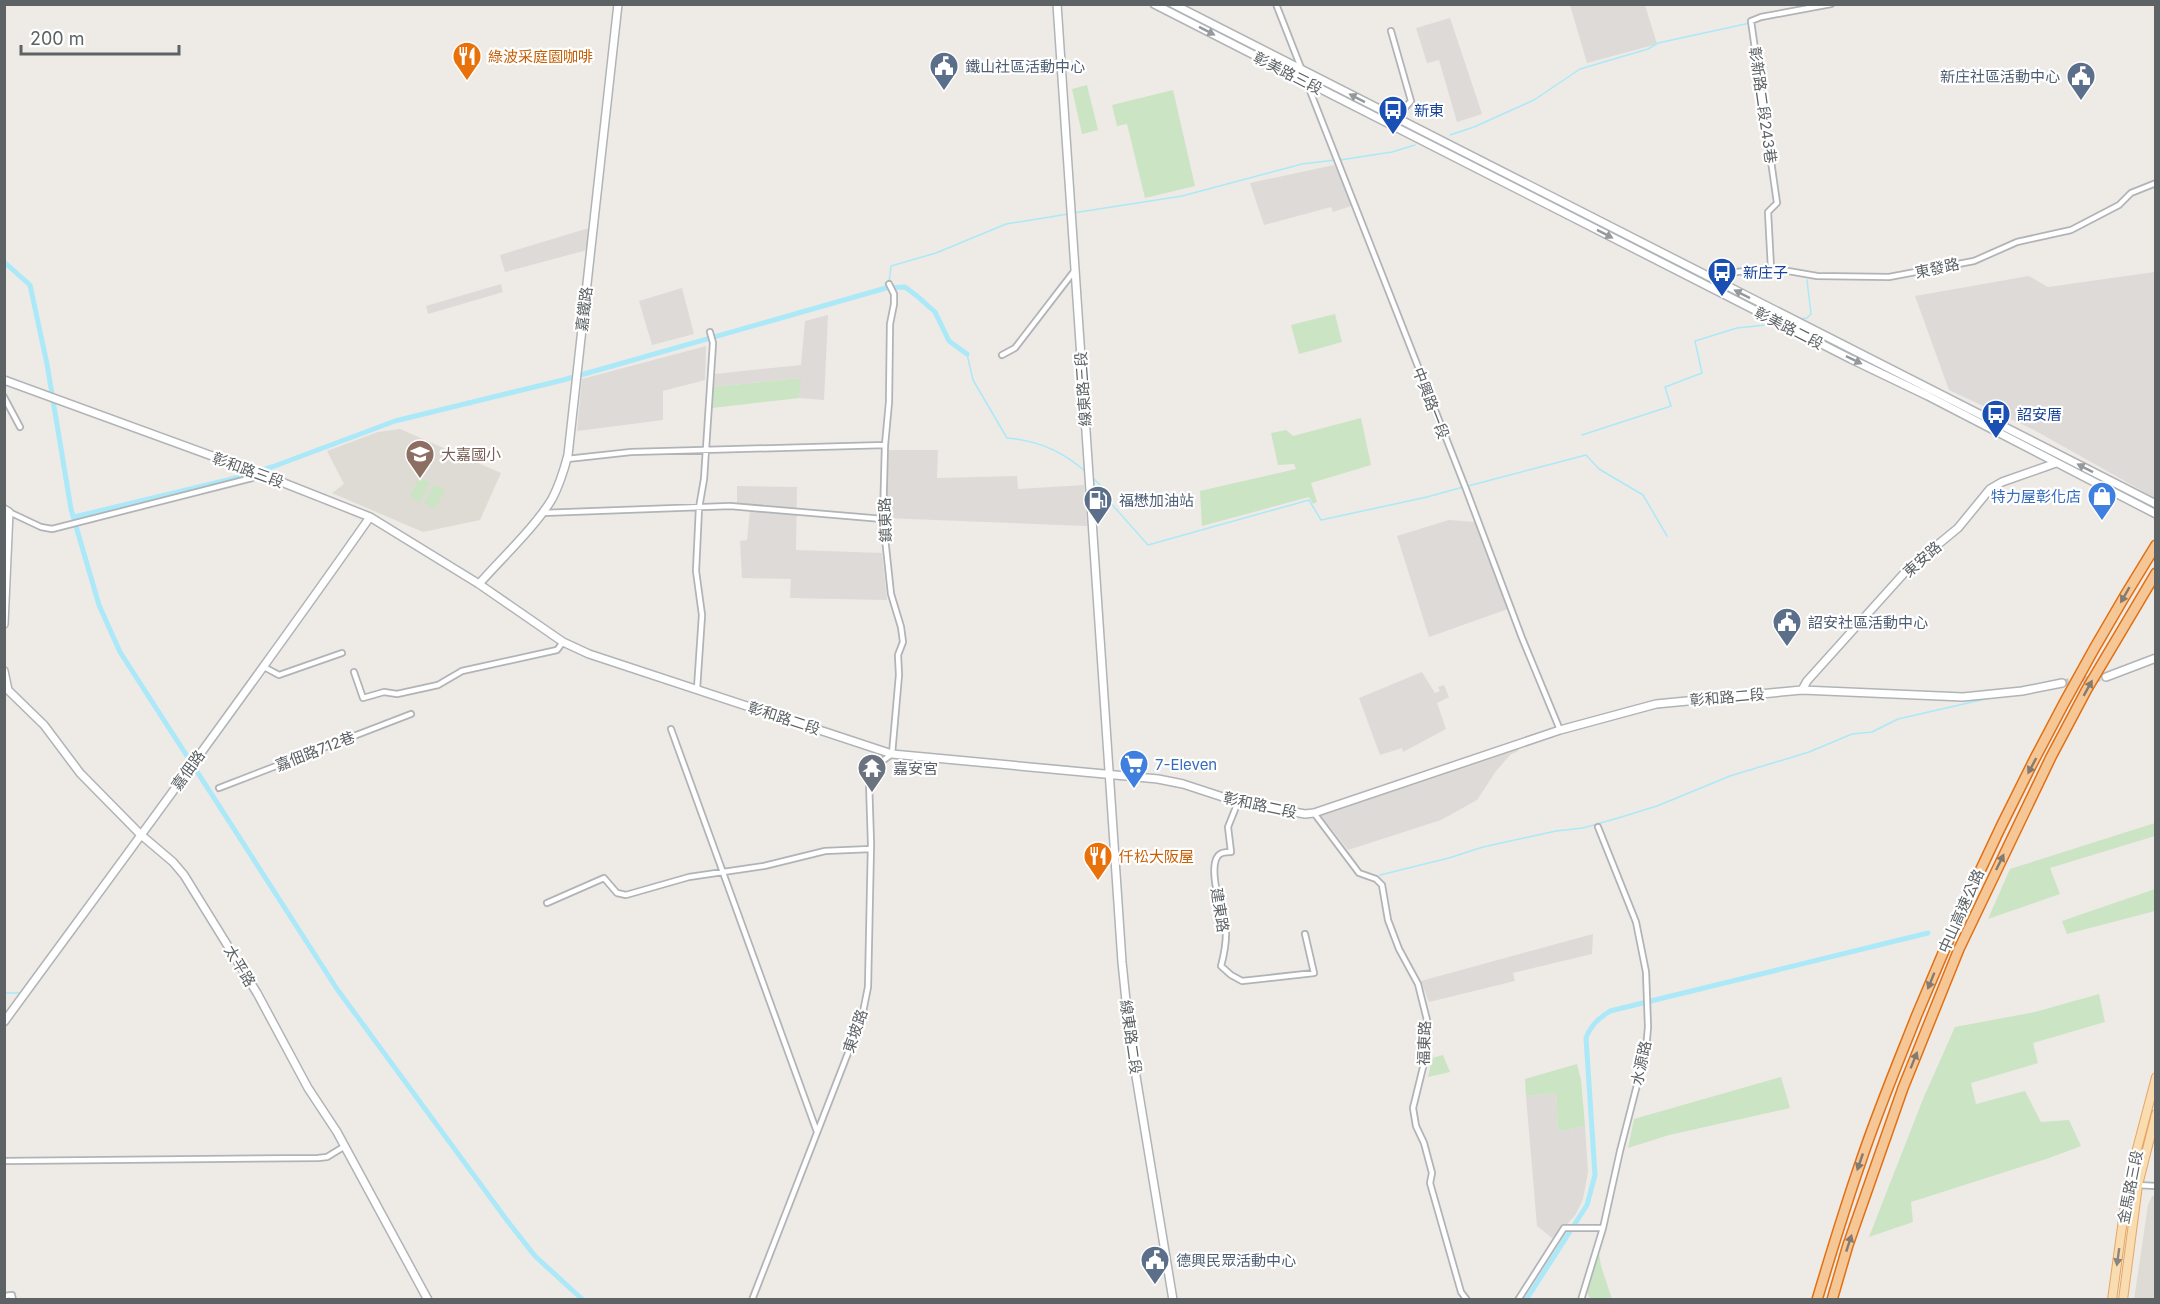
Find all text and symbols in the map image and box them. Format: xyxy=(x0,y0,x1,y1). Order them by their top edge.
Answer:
scale bar xyxy=(21,18,178,56)
one-way arrow xyxy=(1198,26,1215,36)
text: 200 m xyxy=(30,28,85,49)
restaurant icon: 綠波采庭園咖啡 xyxy=(451,40,483,82)
street label: 彰新路二段243巷 xyxy=(1745,45,1781,165)
place label: 綠波采庭園咖啡 xyxy=(488,47,593,66)
street label: 彰美路三段 xyxy=(1250,48,1326,98)
public building icon: 鐵山社區活動中心 xyxy=(928,50,960,92)
place label: 鐵山社區活動中心 xyxy=(965,57,1085,76)
public building icon: 新庄社區活動中心 xyxy=(2065,60,2097,102)
place label: 新庄社區活動中心 xyxy=(1940,67,2060,86)
one-way arrow xyxy=(1348,93,1365,103)
bus stop icon: 新東 xyxy=(1377,94,1409,136)
place label: 新東 xyxy=(1414,101,1444,120)
one-way arrow xyxy=(1597,229,1614,238)
street label: 東發路 xyxy=(1913,254,1961,282)
bus stop icon: 新庄子 xyxy=(1706,256,1738,298)
place label: 新庄子 xyxy=(1743,263,1788,282)
street label: 嘉鐵路 xyxy=(572,286,596,332)
one-way arrow xyxy=(1733,290,1751,300)
street label: 彰美路二段 xyxy=(1751,303,1827,353)
street label: 線東路三段 xyxy=(1071,351,1095,427)
one-way arrow xyxy=(1845,356,1862,365)
street label: 中興路一段 xyxy=(1409,365,1453,441)
bus stop icon: 詔安厝 xyxy=(1980,398,2012,440)
place label: 詔安厝 xyxy=(2017,405,2062,424)
school or university icon: 大嘉國小 xyxy=(404,438,436,480)
place label: 大嘉國小 xyxy=(441,445,501,464)
street label: 彰和路三段 xyxy=(210,448,286,492)
one-way arrow xyxy=(2076,463,2093,472)
shop icon: 特力屋彰化店 xyxy=(2086,480,2118,522)
fuel station icon: 福懋加油站 xyxy=(1082,484,1114,526)
place label: 特力屋彰化店 xyxy=(1991,487,2081,506)
place label: 福懋加油站 xyxy=(1119,491,1194,510)
street label: 鎮東路 xyxy=(875,497,895,543)
street label: 東安路 xyxy=(1899,537,1945,581)
one-way arrow xyxy=(2120,587,2130,604)
public building icon: 詔安社區活動中心 xyxy=(1771,606,1803,648)
place label: 詔安社區活動中心 xyxy=(1808,613,1928,632)
one-way arrow xyxy=(2083,679,2093,696)
street label: 彰和路二段 xyxy=(1689,684,1765,710)
street label: 彰和路二段 xyxy=(745,697,823,739)
street label: 嘉佃路712巷 xyxy=(273,727,357,775)
street label: 嘉佃路 xyxy=(167,746,209,794)
supermarket icon: 7-Eleven xyxy=(1118,748,1150,790)
temple icon: 嘉安宮 xyxy=(856,752,888,794)
place label: 7-Eleven xyxy=(1155,755,1217,774)
one-way arrow xyxy=(2027,758,2037,775)
place label: 嘉安宮 xyxy=(893,759,938,778)
street label: 彰和路二段 xyxy=(1221,788,1299,822)
restaurant icon: 仟松大阪屋 xyxy=(1082,840,1114,882)
place label: 仟松大阪屋 xyxy=(1119,847,1194,866)
one-way arrow xyxy=(1996,853,2005,870)
street label: 中山高速公路 xyxy=(1934,866,1988,956)
street label: 建東路 xyxy=(1207,886,1233,934)
street label: 太平路 xyxy=(220,942,260,990)
one-way arrow xyxy=(1926,972,1936,990)
street label: 線東路二段 xyxy=(1116,999,1146,1075)
street label: 東坡路 xyxy=(839,1007,871,1055)
street label: 福東路 xyxy=(1414,1020,1434,1066)
street label: 水源路 xyxy=(1627,1039,1655,1087)
one-way arrow xyxy=(1910,1051,1919,1069)
street label: 金馬路三段 xyxy=(2114,1148,2146,1226)
one-way arrow xyxy=(1855,1153,1865,1171)
one-way arrow xyxy=(1844,1234,1854,1252)
public building icon: 德興民眾活動中心 xyxy=(1139,1244,1171,1286)
one-way arrow xyxy=(2113,1248,2122,1267)
place label: 德興民眾活動中心 xyxy=(1176,1251,1296,1270)

